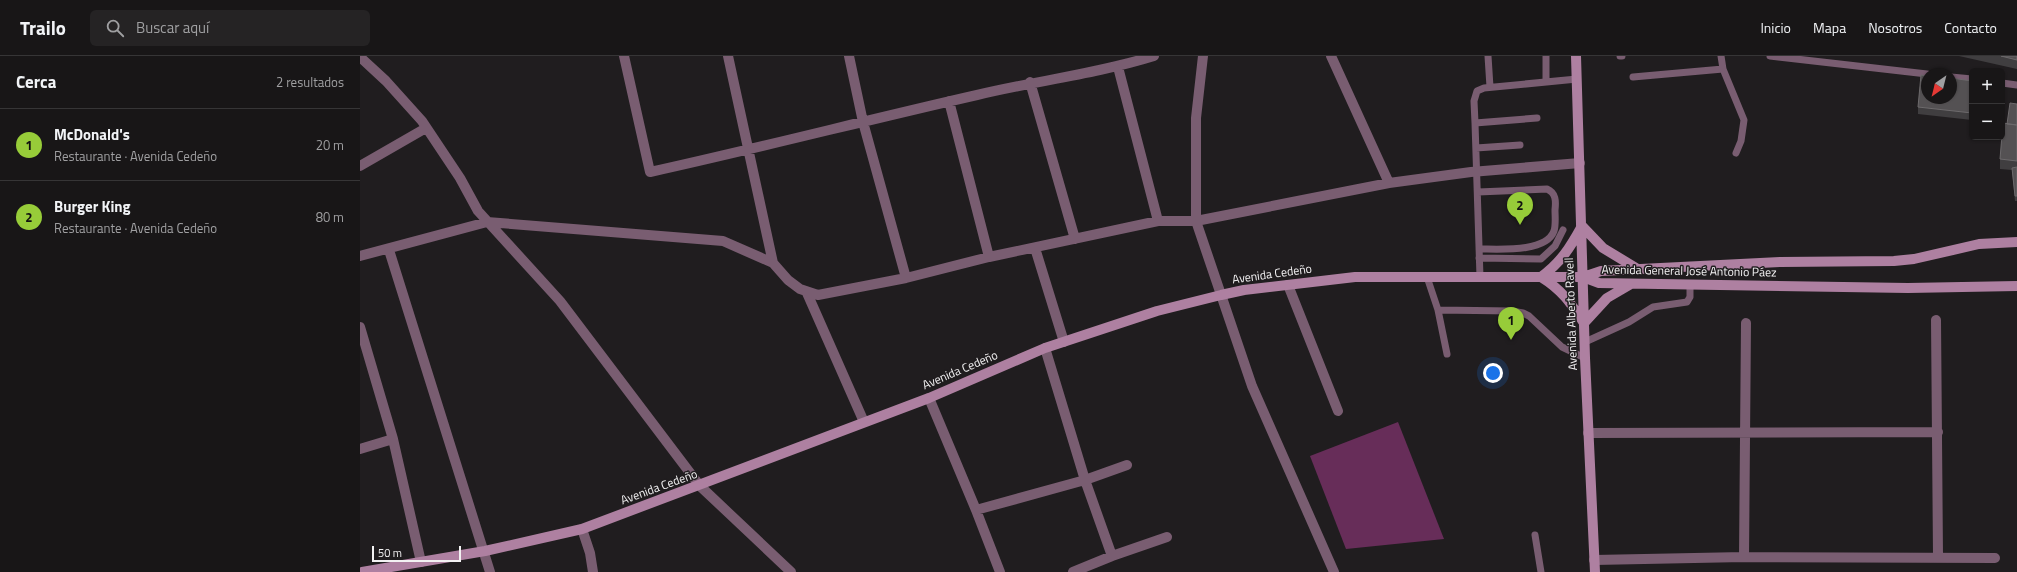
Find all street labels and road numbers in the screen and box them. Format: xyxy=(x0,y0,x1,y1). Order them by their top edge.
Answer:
street label: Avenida Alberto Ravell xyxy=(1559,257,1582,371)
street label: Avenida Cedeño xyxy=(1231,259,1313,289)
street label: Avenida General José Antonio Páez xyxy=(1601,259,1777,282)
street label: Avenida Cedeño xyxy=(919,345,1001,394)
street label: Avenida Cedeño xyxy=(618,464,700,509)

